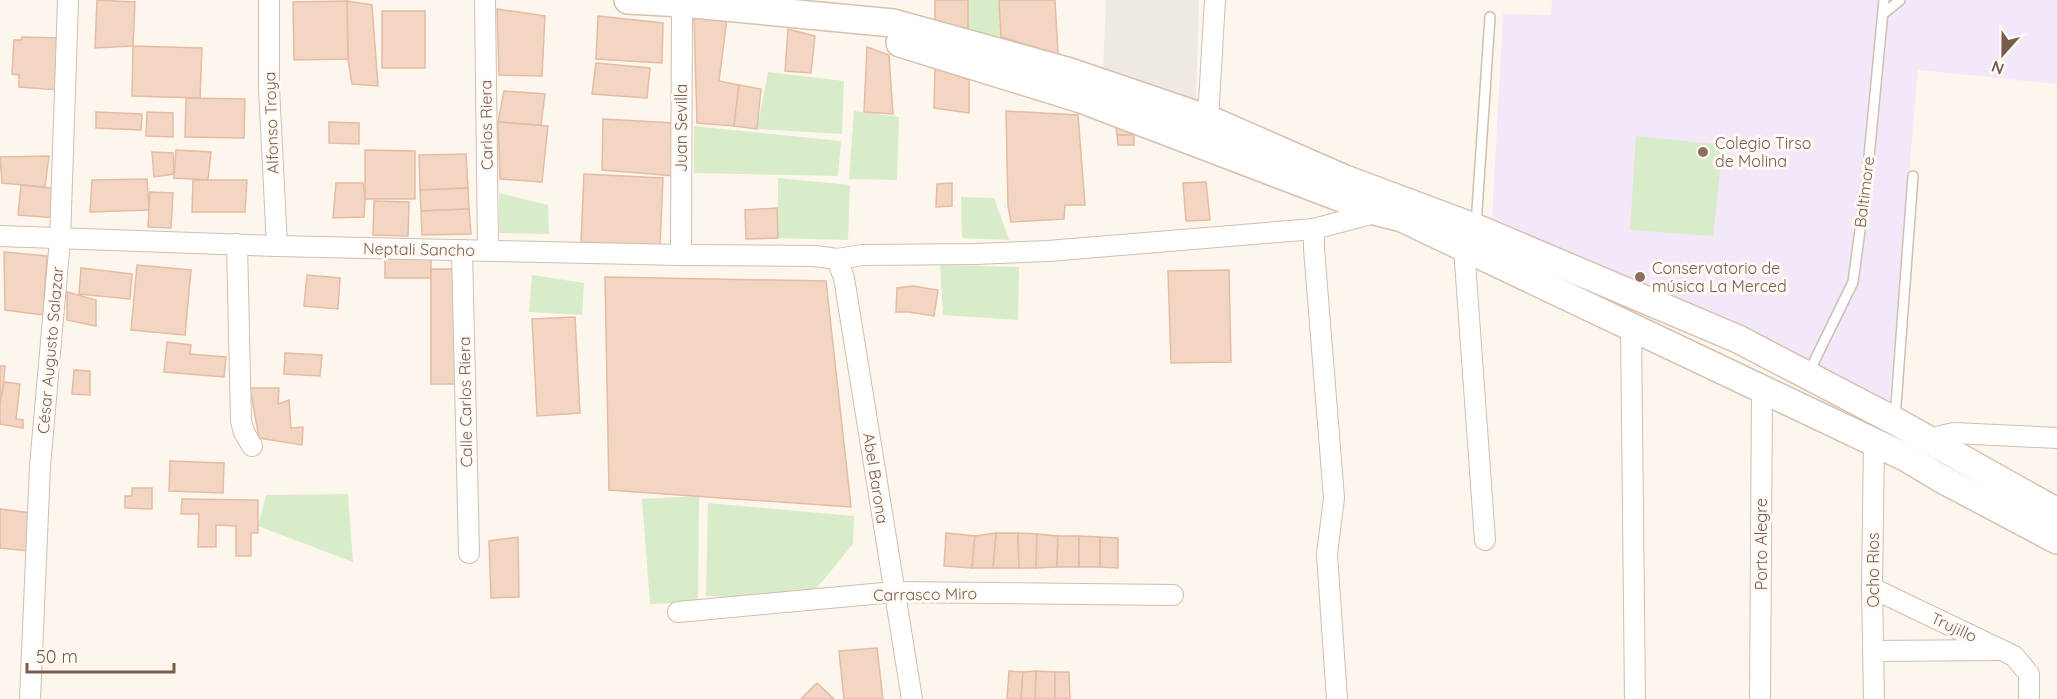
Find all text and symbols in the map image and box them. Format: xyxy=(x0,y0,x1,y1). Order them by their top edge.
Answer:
north arrow xyxy=(1973,24,2033,84)
text: N xyxy=(1989,57,2007,79)
street label: Alfonso Troya xyxy=(259,71,283,175)
street label: Carlos Riera xyxy=(475,80,497,170)
street label: Juan Sevilla xyxy=(671,84,691,172)
place label: Colegio Tirso de Molina xyxy=(1715,133,1811,171)
marker: Colegio Tirso de Molina xyxy=(1696,145,1710,159)
street label: Baltimore xyxy=(1850,155,1878,229)
street label: Neptali Sancho xyxy=(363,238,475,260)
place label: Conservatorio de música La Merced xyxy=(1652,258,1787,296)
street label: César Augusto Salazar xyxy=(33,265,67,435)
marker: Conservatorio de música La Merced xyxy=(1633,270,1647,284)
street label: Calle Carlos Riera xyxy=(454,336,476,468)
street label: Abel Barona xyxy=(859,431,893,525)
street label: Porto Alegre xyxy=(1751,498,1771,590)
street label: Ocho Rios xyxy=(1863,532,1883,608)
street label: Carrasco Miro xyxy=(873,583,977,605)
street label: Trujillo xyxy=(1928,608,1980,646)
scale bar xyxy=(27,636,174,674)
text: 50 m xyxy=(36,645,78,668)

